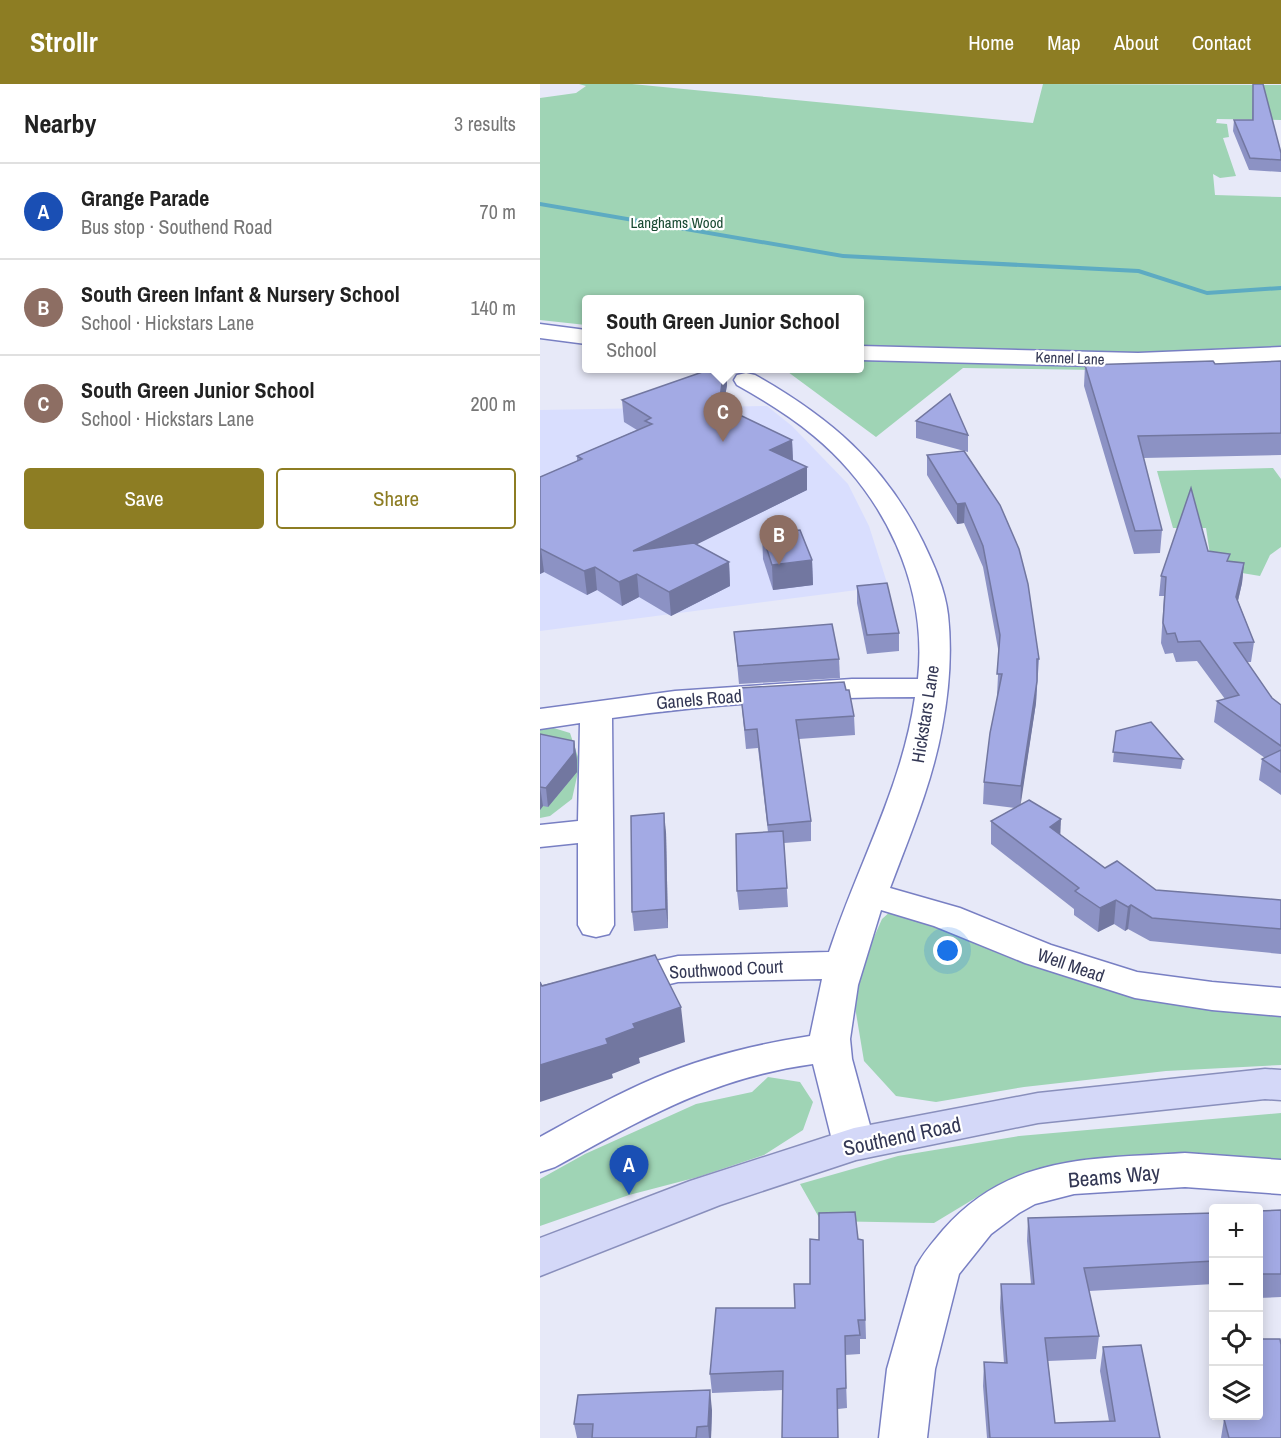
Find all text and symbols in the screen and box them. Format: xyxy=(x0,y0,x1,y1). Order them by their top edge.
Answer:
text: Strollr xyxy=(30,23,98,61)
text: Home xyxy=(968,28,1014,57)
text: Map xyxy=(1047,28,1081,57)
text: About xyxy=(1114,28,1159,57)
text: Contact xyxy=(1192,28,1251,57)
text: Nearby xyxy=(24,106,96,141)
text: 3 results xyxy=(454,110,516,137)
text: Grange Parade xyxy=(81,183,209,213)
text: A xyxy=(38,198,49,225)
text: 70 m xyxy=(480,198,516,225)
park label: Langhams Wood xyxy=(631,212,723,233)
text: Bus stop · Southend Road xyxy=(81,213,272,240)
text: South Green Infant & Nursery School xyxy=(81,279,400,309)
text: B xyxy=(38,294,49,321)
text: 140 m xyxy=(470,294,516,321)
popup xyxy=(582,295,864,373)
text: South Green Junior School xyxy=(606,306,840,336)
text: School · Hickstars Lane xyxy=(81,309,254,336)
text: School xyxy=(606,336,656,363)
street label: Kennel Lane xyxy=(1035,346,1105,370)
text: South Green Junior School xyxy=(81,375,315,405)
text: C xyxy=(38,390,49,417)
text: 200 m xyxy=(470,390,516,417)
pin: C xyxy=(704,392,742,442)
text: School · Hickstars Lane xyxy=(81,405,254,432)
button: Save xyxy=(24,468,264,529)
button: Share xyxy=(276,468,516,529)
pin: B xyxy=(760,516,798,565)
street label: Hickstars Lane xyxy=(905,663,945,765)
street label: Ganels Road xyxy=(655,683,743,715)
your location xyxy=(933,936,962,965)
street label: Well Mead xyxy=(1034,942,1108,988)
street label: Southwood Court xyxy=(668,954,784,984)
street label: Southend Road xyxy=(840,1109,964,1163)
pin: A xyxy=(610,1146,649,1195)
street label: Beams Way xyxy=(1067,1158,1162,1194)
map controls xyxy=(1209,1204,1263,1420)
button: + xyxy=(1209,1204,1263,1258)
button: − xyxy=(1209,1258,1263,1312)
button: locate xyxy=(1209,1312,1263,1366)
button: layers xyxy=(1209,1366,1263,1420)

